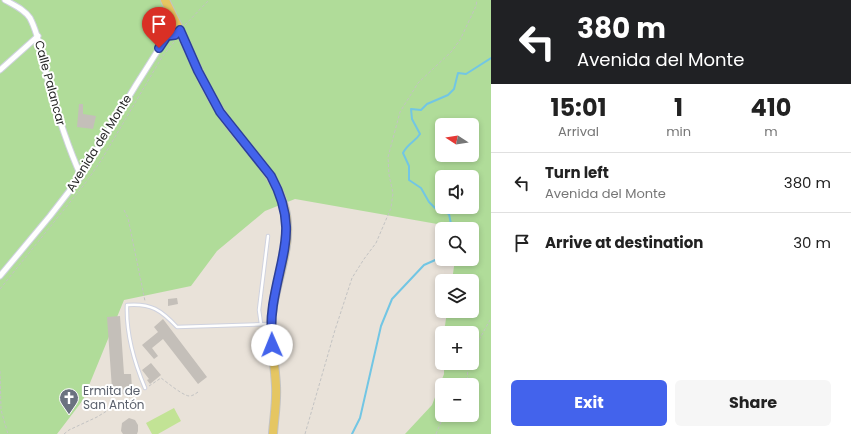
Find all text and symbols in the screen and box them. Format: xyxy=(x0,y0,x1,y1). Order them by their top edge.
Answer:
pin xyxy=(142,7.0,176,48)
text: 380 m xyxy=(577,9,666,48)
icon: arrive xyxy=(148,13,170,35)
icon: left xyxy=(511,16,563,68)
street label: Calle Palancar xyxy=(31,38,70,128)
text: Avenida del Monte xyxy=(577,47,744,72)
street label: Avenida del Monte xyxy=(62,91,135,195)
text: 15:01 xyxy=(551,91,607,124)
text: 1 xyxy=(674,91,683,124)
text: 410 xyxy=(751,91,791,124)
north arrow xyxy=(435,118,479,162)
map controls xyxy=(435,118,479,422)
text: Arrival xyxy=(558,122,599,141)
text: min xyxy=(666,122,691,141)
text: m xyxy=(764,122,778,141)
text: Turn left xyxy=(545,162,609,183)
button: sound xyxy=(435,170,479,214)
icon: left xyxy=(511,172,533,194)
text: 380 m xyxy=(784,172,831,193)
text: Avenida del Monte xyxy=(545,184,666,203)
button: search xyxy=(435,222,479,266)
icon: arrive xyxy=(511,232,533,254)
text: Arrive at destination xyxy=(545,232,703,253)
text: 30 m xyxy=(793,232,831,253)
button: layers xyxy=(435,274,479,318)
position arrow xyxy=(251,324,293,366)
button: + xyxy=(435,326,479,370)
button: − xyxy=(435,378,479,422)
button: Exit xyxy=(511,380,667,426)
button: Share xyxy=(675,380,831,426)
place label: Ermita de San Antón xyxy=(83,382,145,413)
church icon: Ermita de San Antón xyxy=(58,387,80,415)

